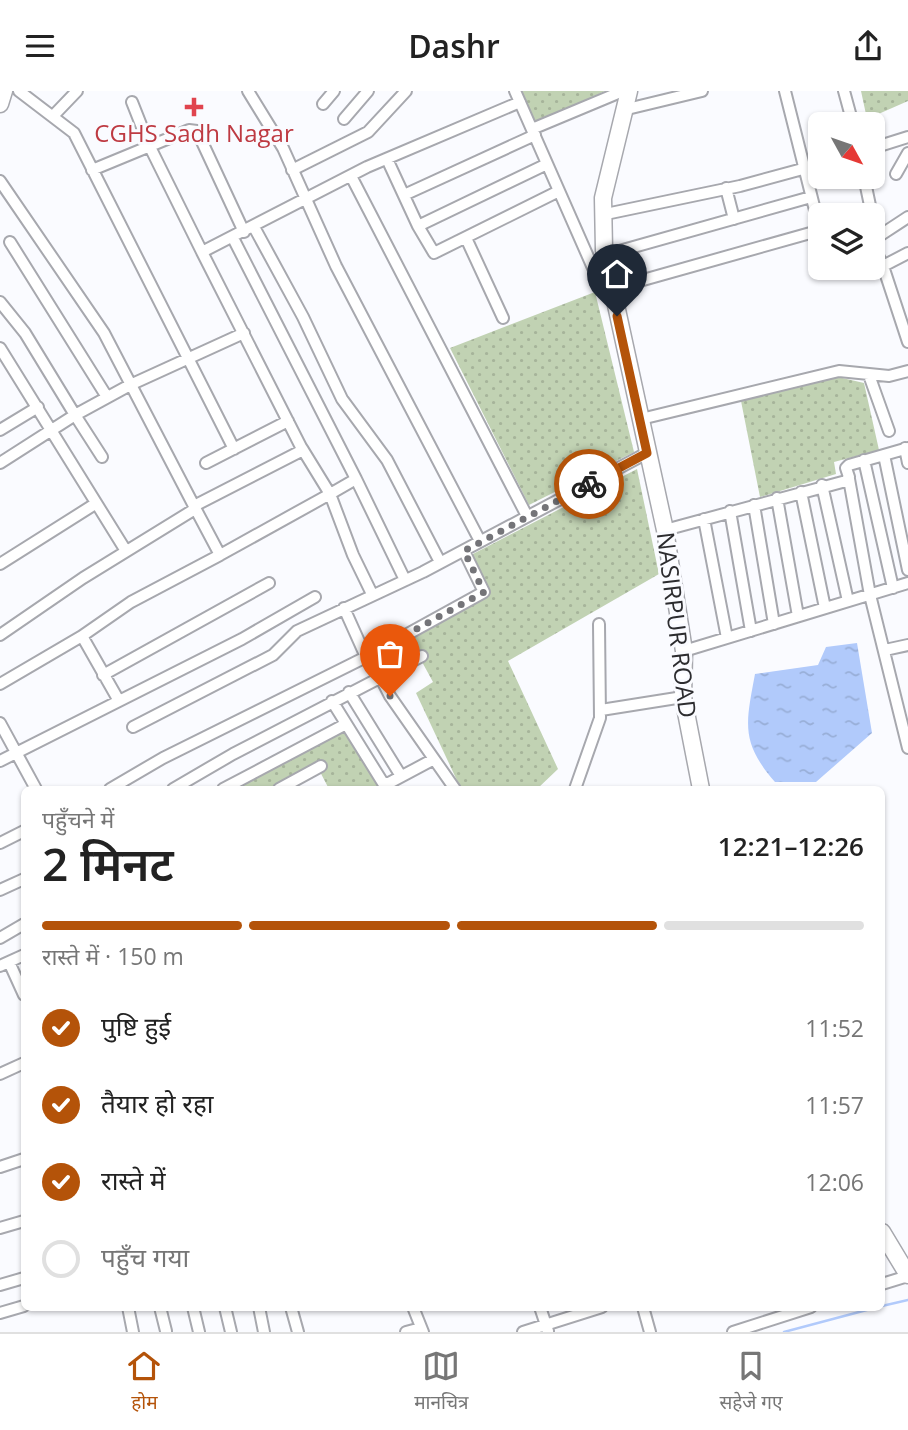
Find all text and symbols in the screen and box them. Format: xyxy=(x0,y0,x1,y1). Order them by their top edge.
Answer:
text: Dashr xyxy=(408,24,500,67)
icon: menu xyxy=(21,27,59,65)
icon: share xyxy=(849,27,887,65)
marker: CGHS Sadh Nagar xyxy=(184,97,204,117)
north arrow xyxy=(808,112,886,189)
map controls xyxy=(808,112,885,280)
place label: CGHS Sadh Nagar xyxy=(94,116,294,149)
button: layers xyxy=(808,203,885,280)
pin xyxy=(587,244,647,316)
icon: home xyxy=(598,255,636,293)
courier xyxy=(554,449,624,519)
icon: bike xyxy=(570,465,608,503)
street label: NASIRPUR ROAD xyxy=(650,530,705,720)
pin xyxy=(360,624,420,696)
icon: bag xyxy=(371,635,409,673)
text: पहुँचने में xyxy=(42,803,114,835)
text: 12:21–12:26 xyxy=(718,828,864,864)
text: 2 मिनट xyxy=(42,832,174,894)
text: रास्ते में · 150 m xyxy=(42,940,184,972)
text: पुष्टि हुई xyxy=(101,1008,171,1044)
icon: check xyxy=(42,1009,80,1047)
text: 11:52 xyxy=(805,1012,864,1044)
text: तैयार हो रहा xyxy=(101,1085,214,1121)
icon: check xyxy=(42,1086,80,1124)
text: 11:57 xyxy=(805,1089,864,1121)
text: रास्ते में xyxy=(101,1162,166,1198)
icon: check xyxy=(42,1163,80,1201)
text: 12:06 xyxy=(805,1166,864,1198)
text: पहुँच गया xyxy=(101,1239,189,1275)
tab: होम xyxy=(125,1347,163,1417)
tab: मानचित्र xyxy=(414,1347,469,1417)
tab: सहेजे गए xyxy=(719,1347,783,1417)

